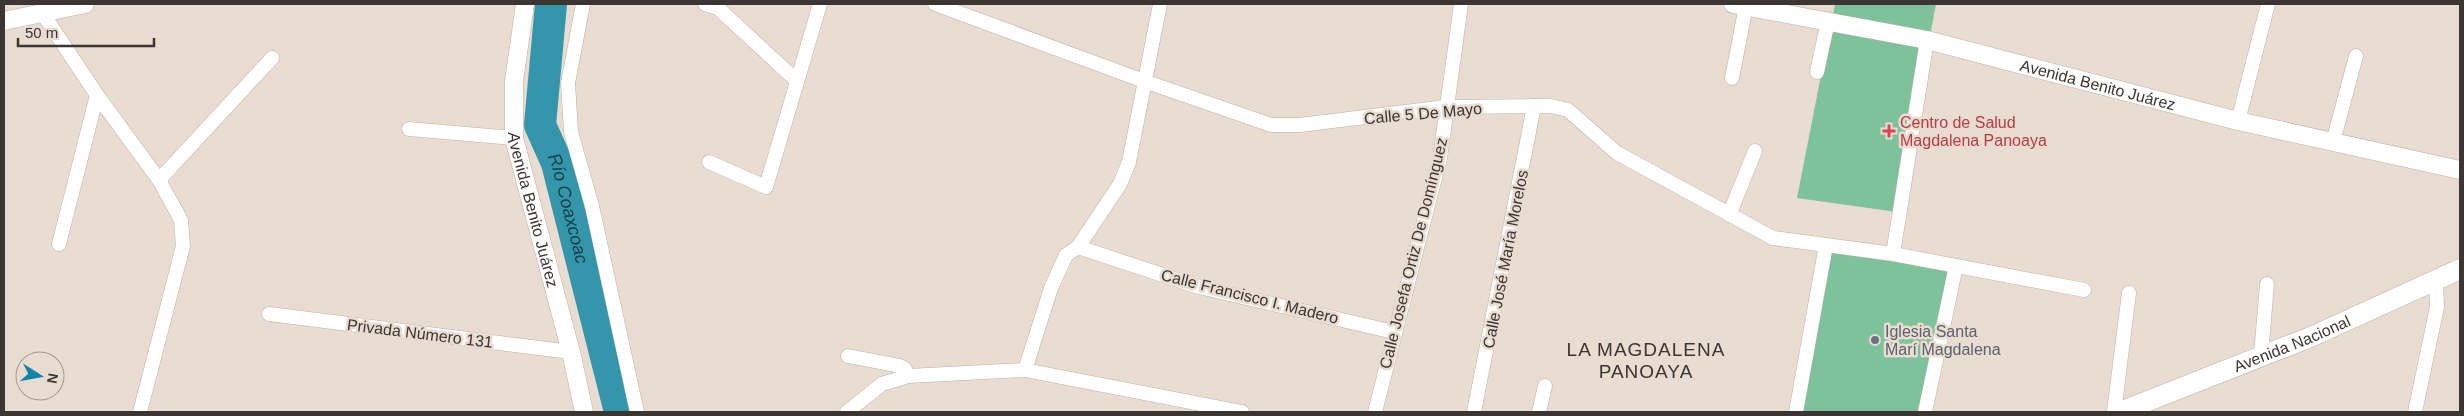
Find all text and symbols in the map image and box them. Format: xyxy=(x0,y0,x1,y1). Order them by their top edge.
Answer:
scale bar xyxy=(18,15,154,47)
text: 50 m xyxy=(25,24,58,41)
street label: Avenida Benito Juárez xyxy=(2018,57,2177,113)
street label: Calle 5 De Mayo xyxy=(1363,100,1483,127)
place label: Centro de Salud Magdalena Panoaya xyxy=(1900,114,2047,149)
marker: Centro de Salud Magdalena Panoaya xyxy=(1882,124,1896,138)
street label: Avenida Benito Juárez xyxy=(505,132,561,289)
street label: Calle Josefa Ortiz De Domínguez xyxy=(1377,136,1450,370)
water label: Río Coaxcoac xyxy=(544,150,592,266)
street label: Calle José María Morelos xyxy=(1480,168,1531,350)
street label: Calle Francisco I. Madero xyxy=(1159,266,1340,327)
street label: Avenida Nacional xyxy=(2231,312,2353,375)
street label: Privada Número 131 xyxy=(346,316,494,351)
place label: Iglesia Santa Marí Magdalena xyxy=(1885,323,2001,358)
marker: Iglesia Santa Marí Magdalena xyxy=(1869,334,1881,346)
district label: LA MAGDALENA PANOAYA xyxy=(1567,339,1725,382)
north arrow xyxy=(15,351,65,401)
text: N xyxy=(44,372,62,385)

